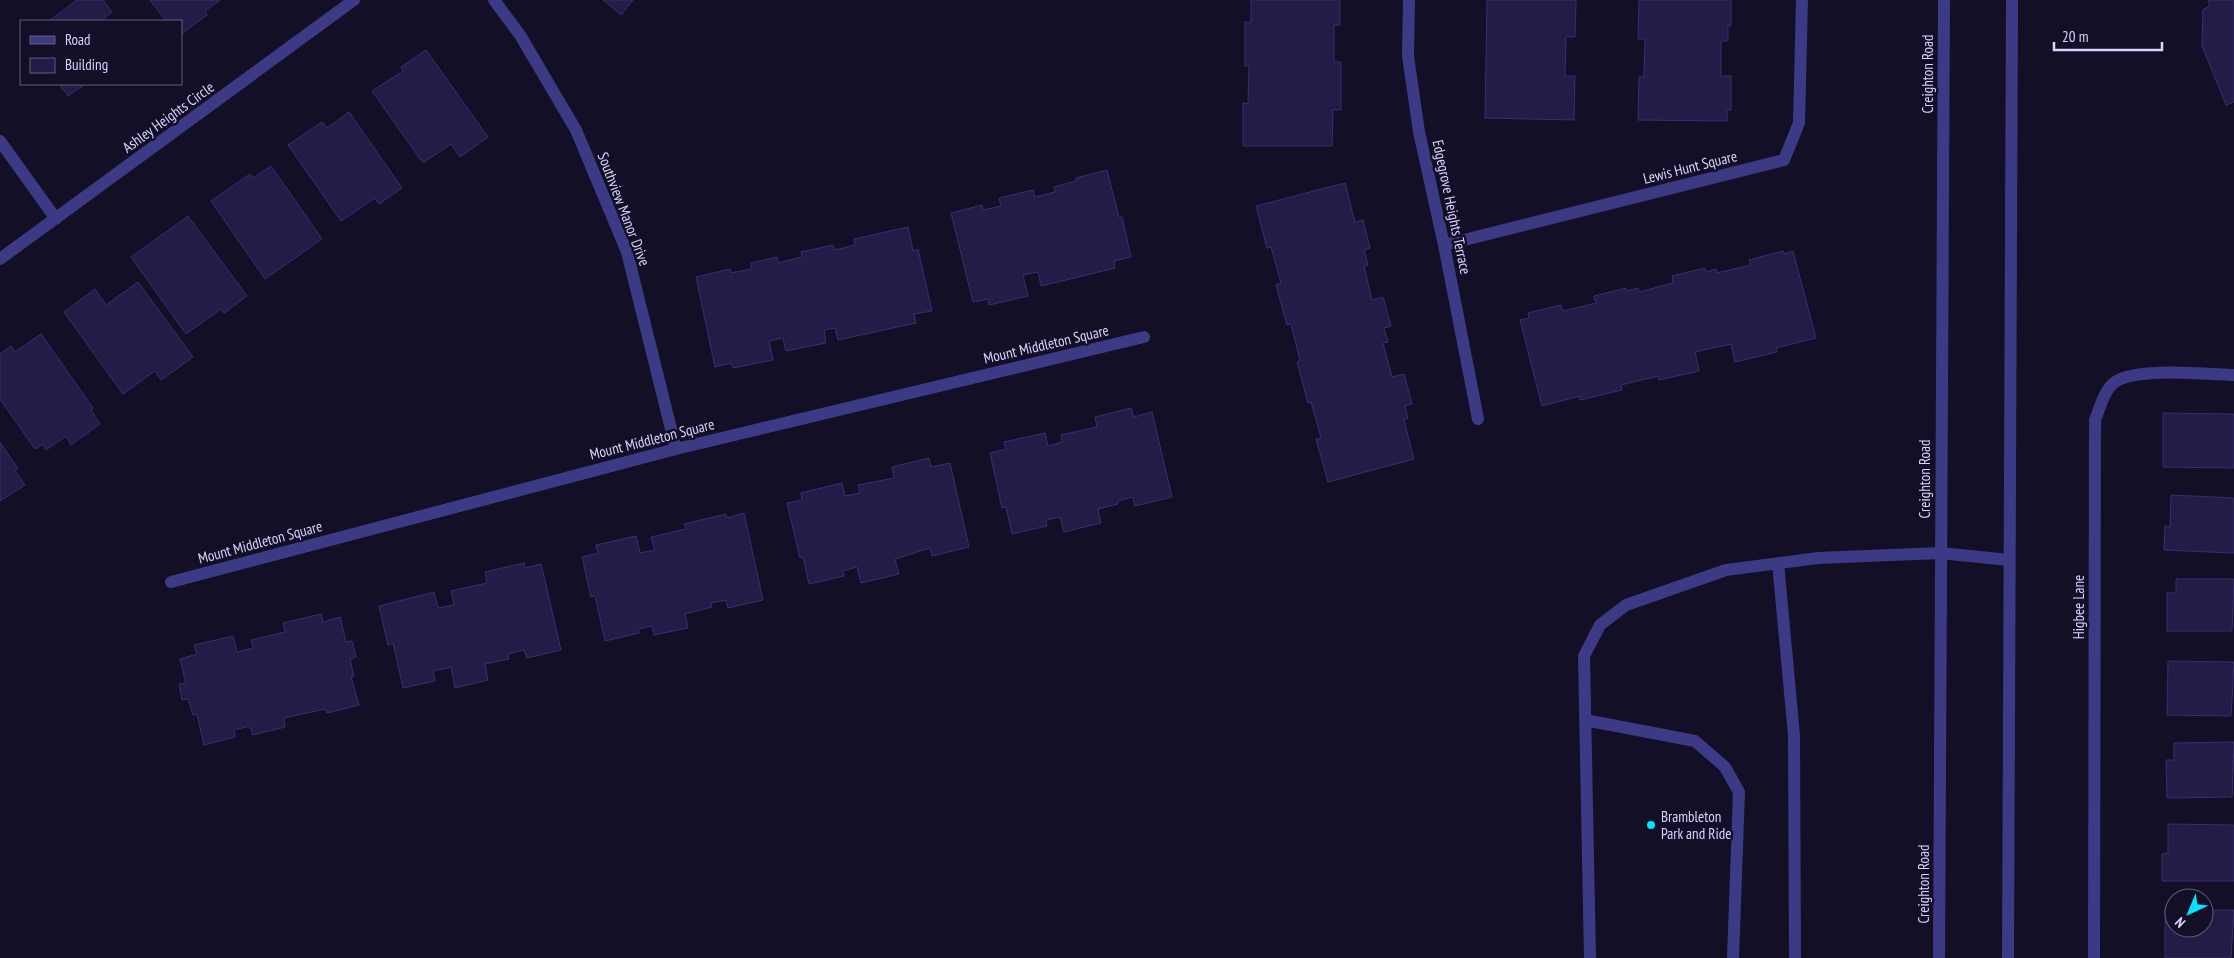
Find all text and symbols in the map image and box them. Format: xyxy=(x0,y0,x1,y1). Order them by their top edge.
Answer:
legend xyxy=(20,20,182,85)
scale bar xyxy=(2054,20,2162,52)
text: 20 m xyxy=(2062,27,2088,46)
text: Road xyxy=(65,30,91,49)
street label: Creighton Road xyxy=(1918,34,1937,114)
text: Building xyxy=(65,55,108,74)
street label: Ashley Heights Circle xyxy=(118,77,218,157)
street label: Edgegrove Heights Terrace xyxy=(1428,138,1476,276)
street label: Lewis Hunt Square xyxy=(1641,146,1739,188)
street label: Southview Manor Drive xyxy=(594,149,654,269)
street label: Mount Middleton Square xyxy=(982,320,1110,368)
street label: Mount Middleton Square xyxy=(588,414,716,464)
street label: Creighton Road xyxy=(1915,439,1934,519)
street label: Mount Middleton Square xyxy=(196,516,324,568)
street label: Higbee Lane xyxy=(2069,575,2088,639)
place label: Brambleton Park and Ride xyxy=(1661,807,1732,843)
marker: Brambleton Park and Ride xyxy=(1645,819,1657,831)
street label: Creighton Road xyxy=(1914,844,1933,924)
north arrow xyxy=(2164,888,2214,938)
text: N xyxy=(2171,913,2189,931)

